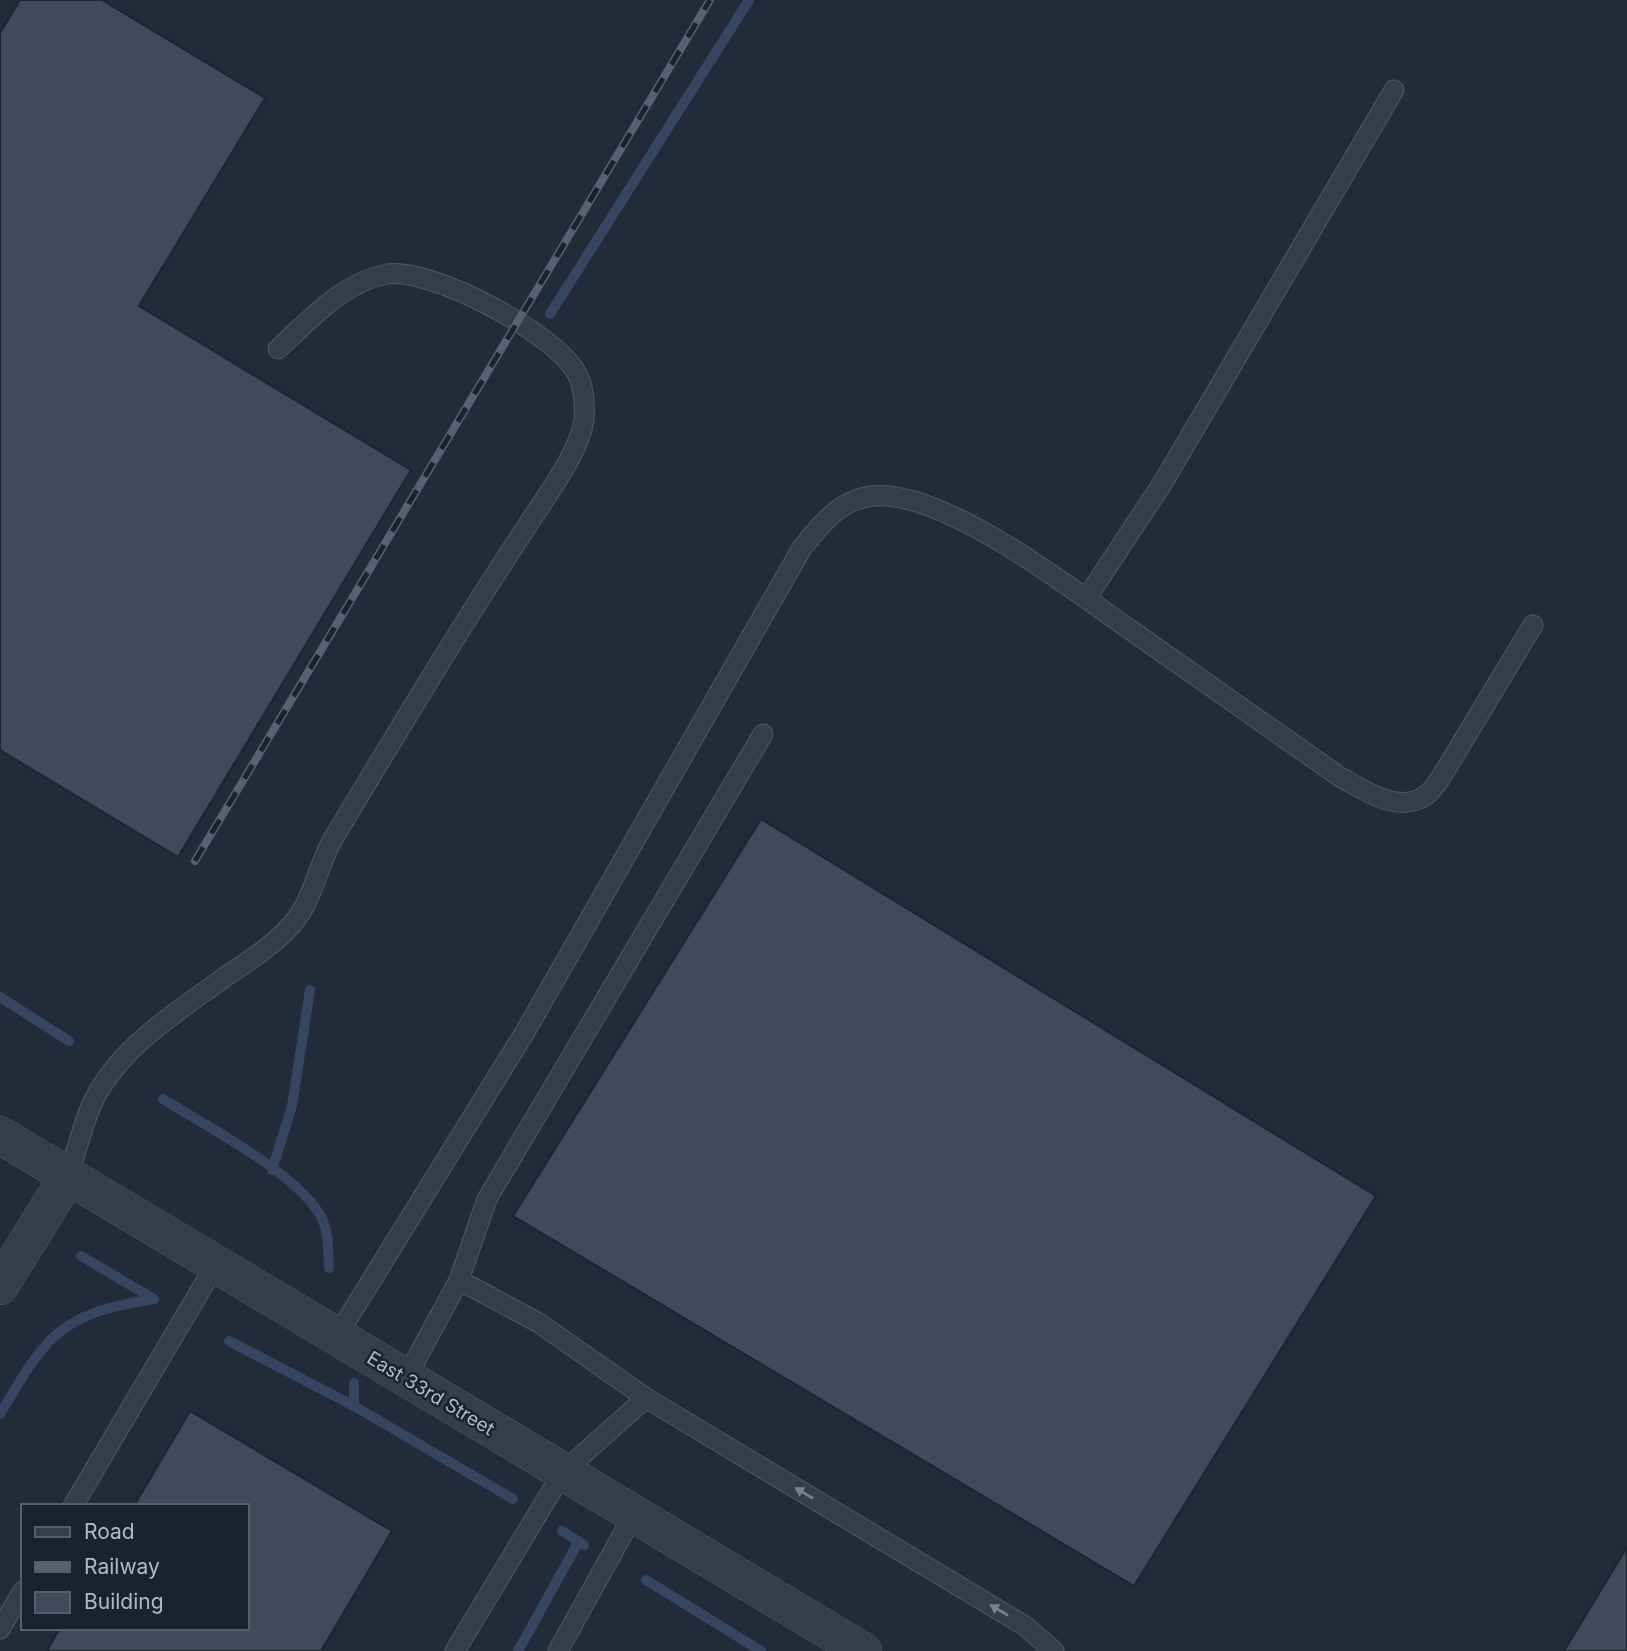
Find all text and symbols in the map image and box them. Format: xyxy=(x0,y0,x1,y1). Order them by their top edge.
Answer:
street label: East 33rd Street xyxy=(363,1346,499,1441)
one-way arrow xyxy=(795,1487,814,1500)
legend xyxy=(21,1504,248,1630)
text: Road xyxy=(84,1519,135,1544)
text: Railway xyxy=(84,1554,160,1579)
text: Building xyxy=(84,1589,164,1614)
one-way arrow xyxy=(990,1604,1009,1617)

